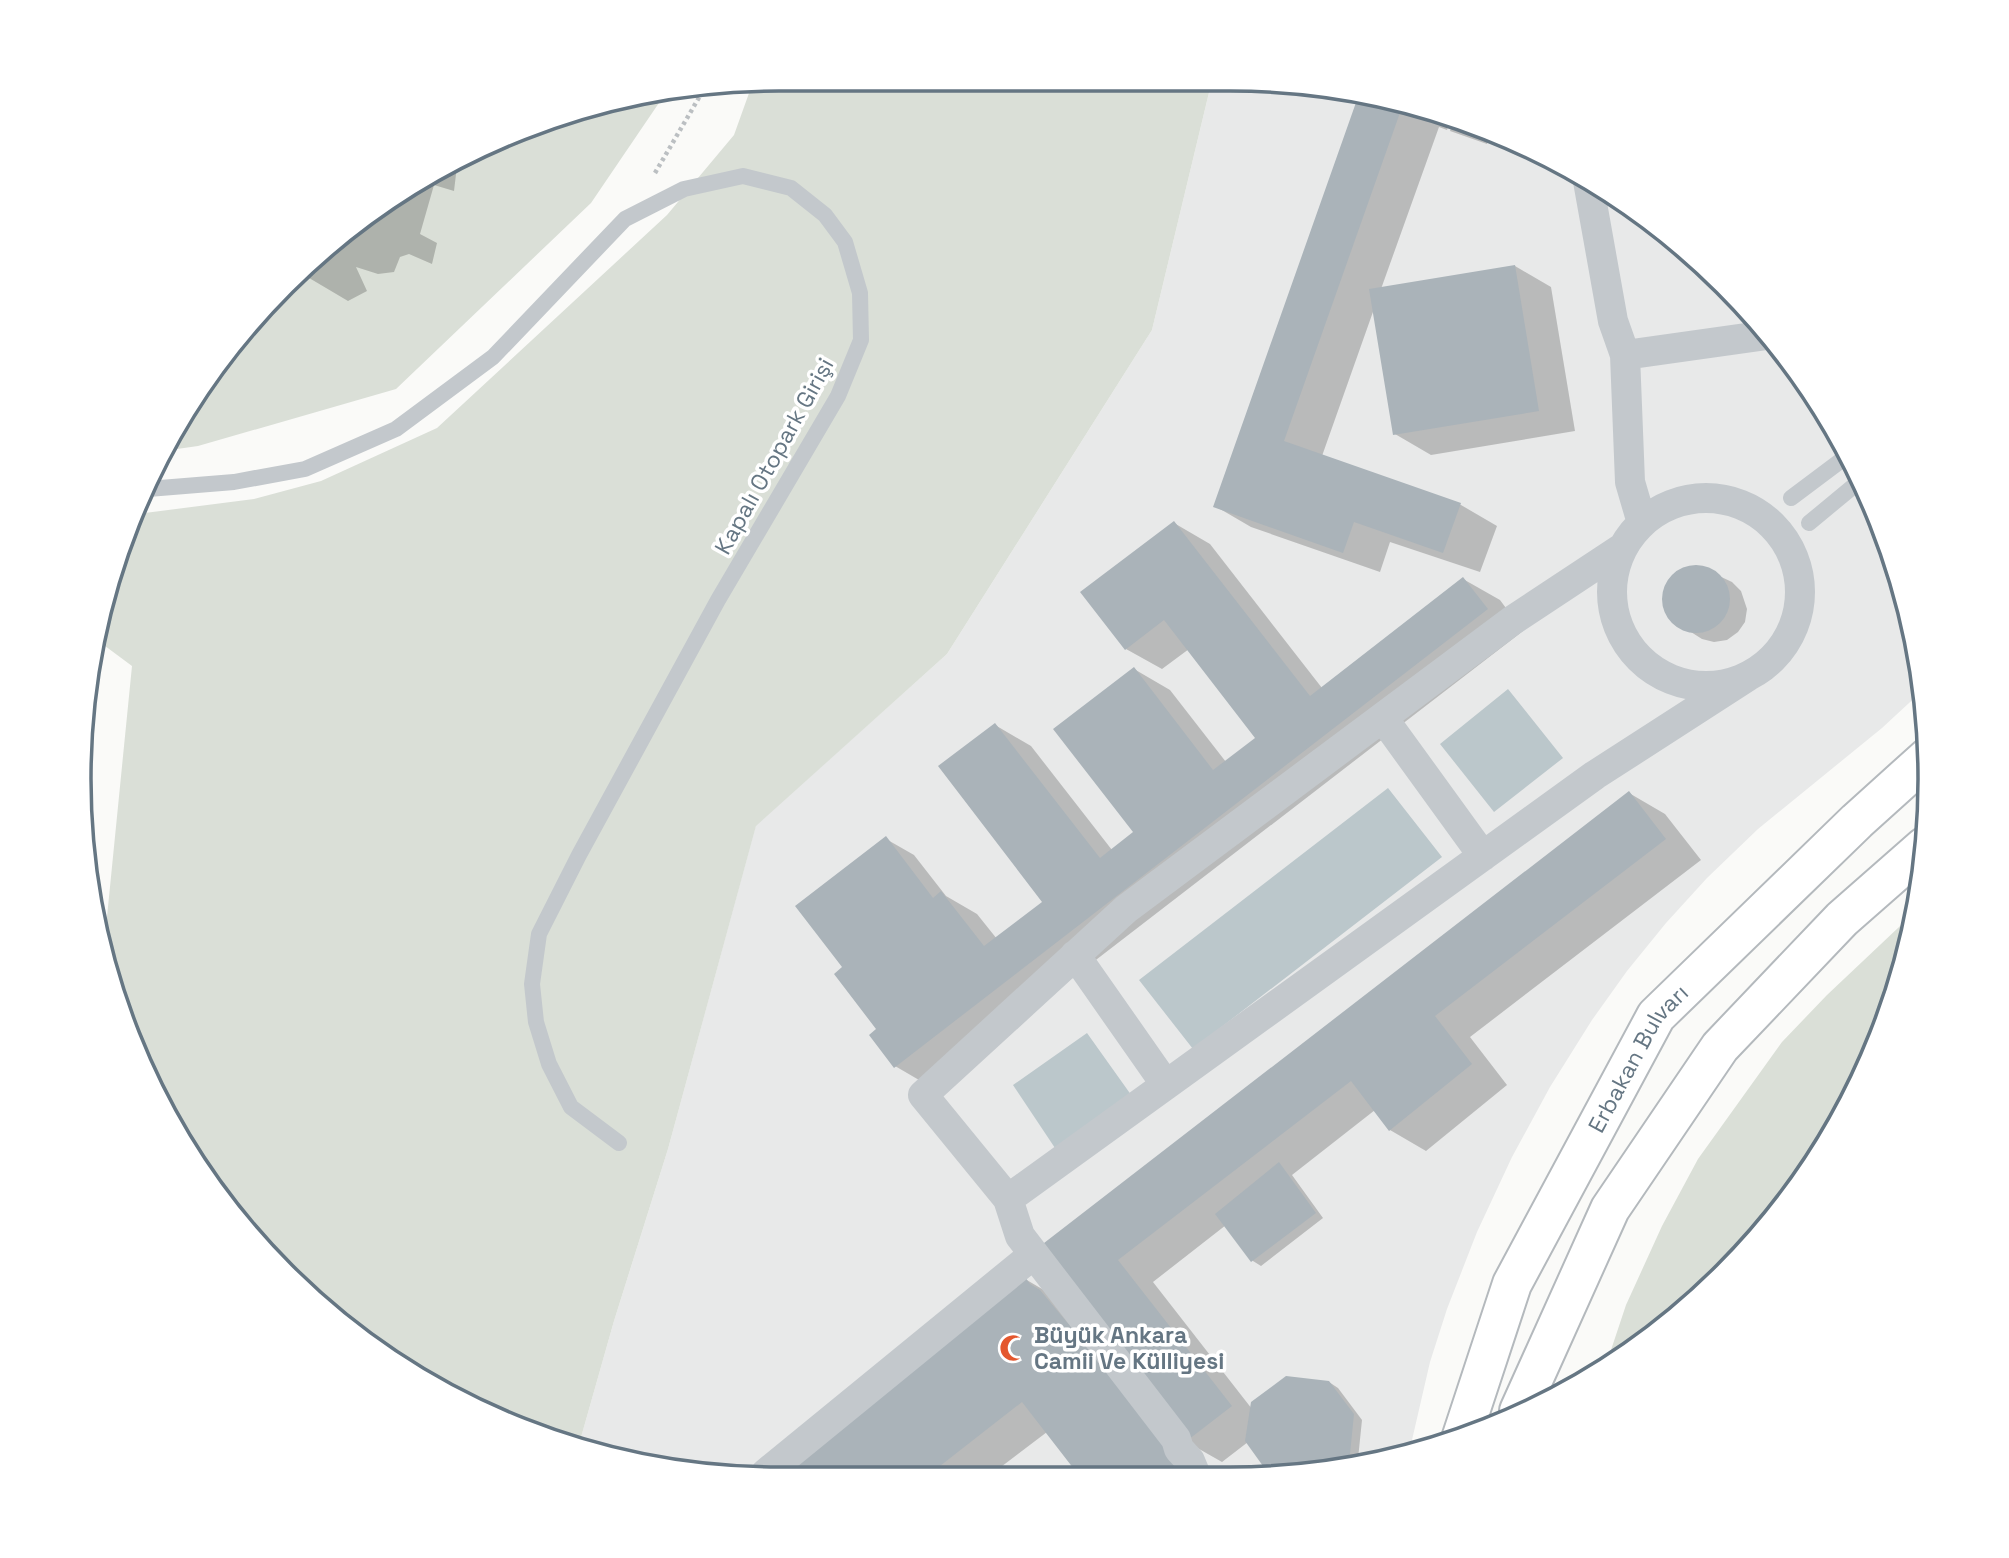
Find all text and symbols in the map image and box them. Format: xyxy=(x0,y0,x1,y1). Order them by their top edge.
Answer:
street label: Kapalı Otopark Girişi xyxy=(708,352,840,560)
street label: Erbakan Bulvarı xyxy=(1581,978,1695,1138)
place label: Büyük Ankara Camii Ve Külliyesi xyxy=(1034,1320,1224,1376)
mosque icon: Büyük Ankara Camii Ve Külliyesi xyxy=(998,1333,1028,1363)

